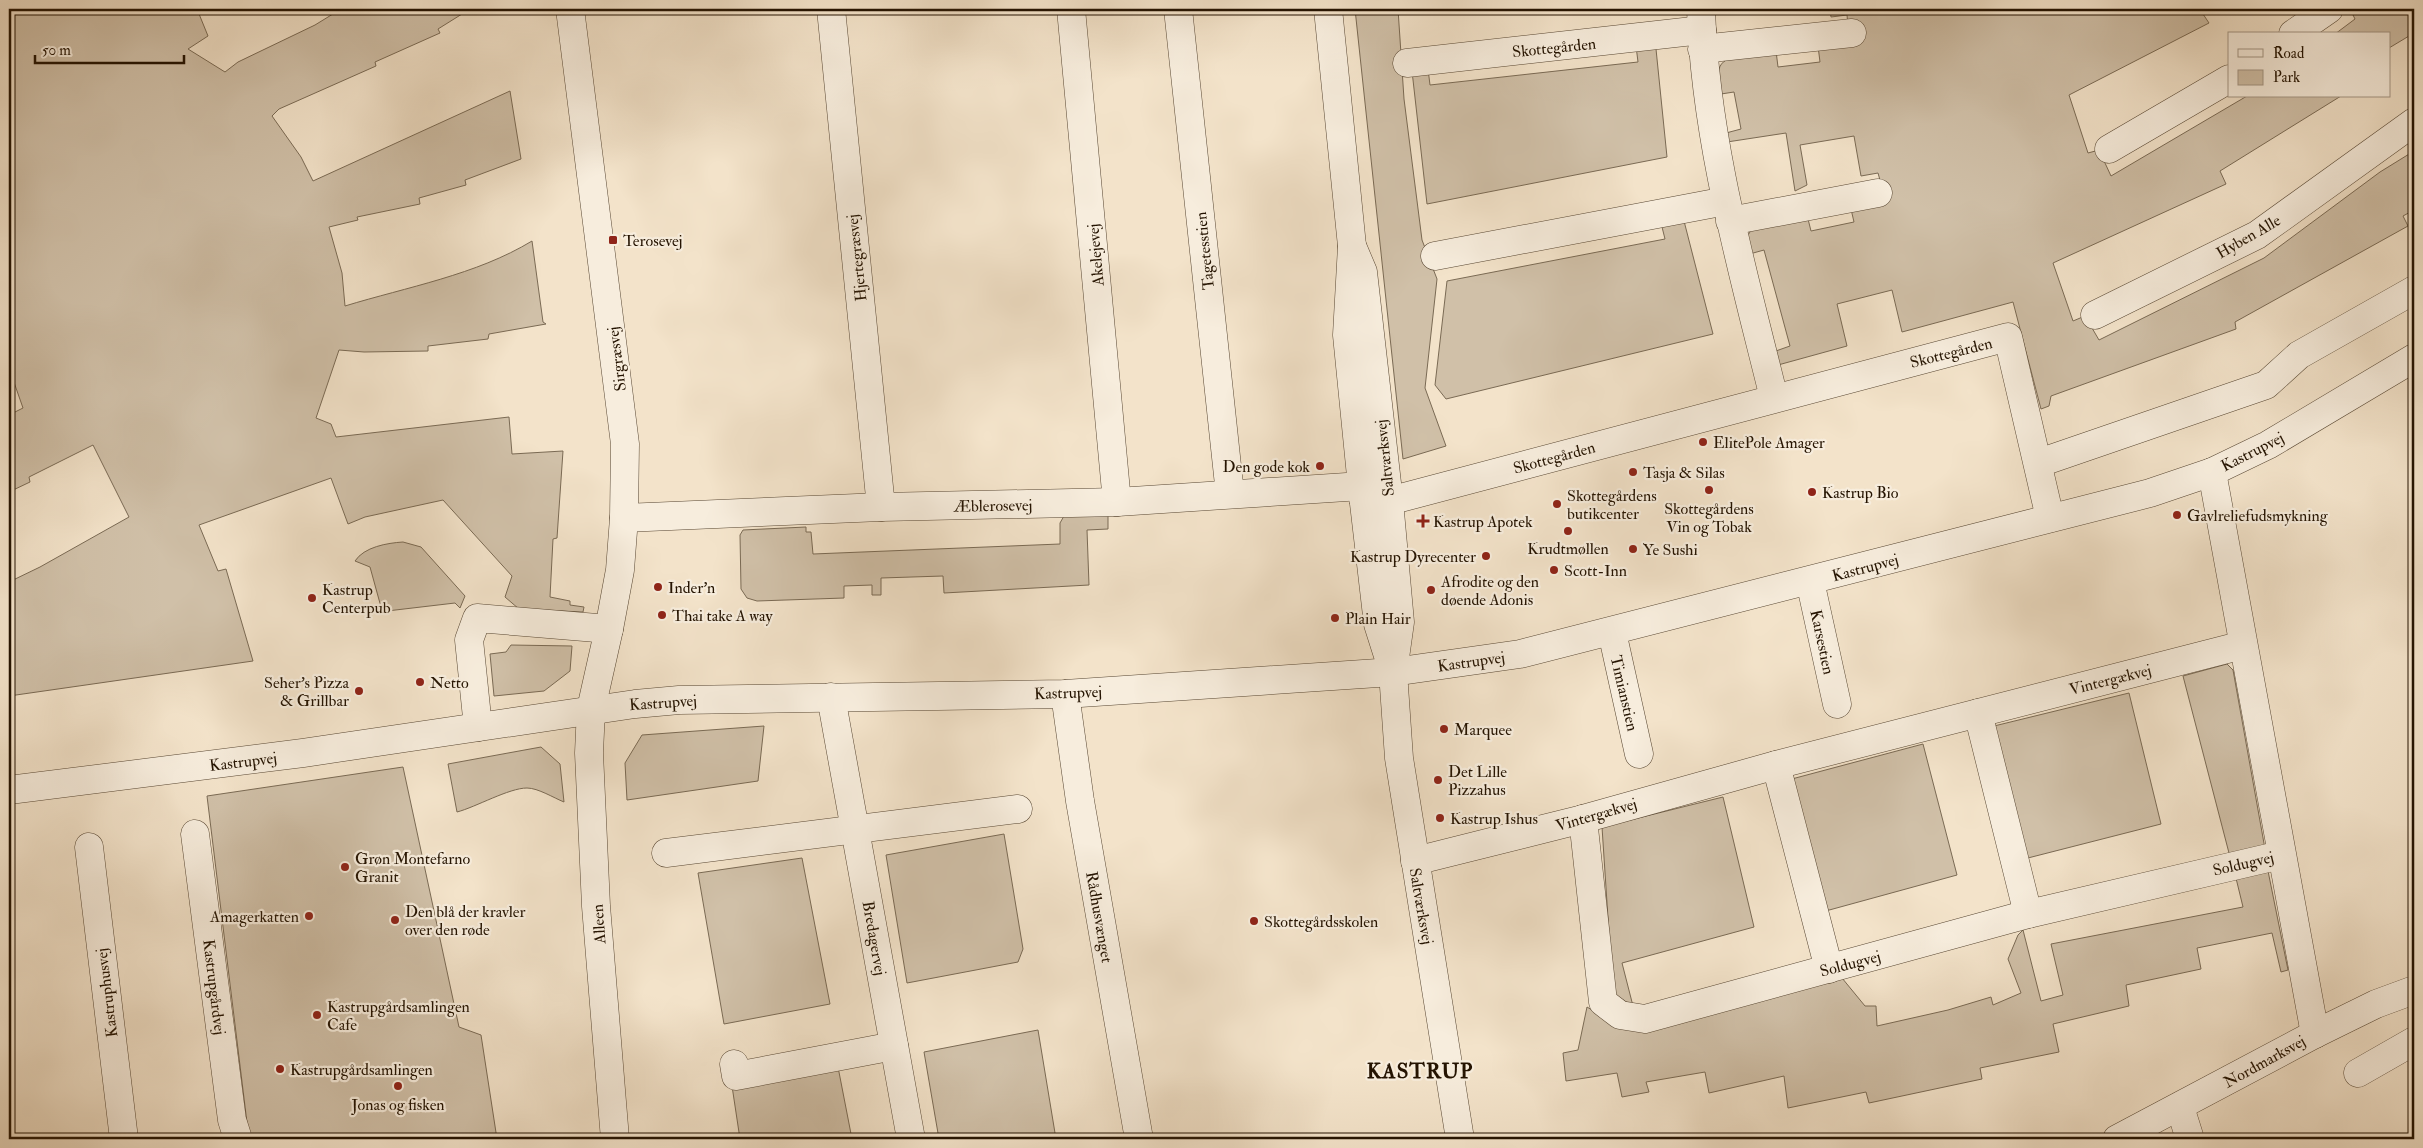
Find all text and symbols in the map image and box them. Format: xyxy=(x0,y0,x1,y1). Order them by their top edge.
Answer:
scale bar xyxy=(35,32,184,64)
legend xyxy=(2228,32,2390,98)
street label: Skottegården xyxy=(1511,34,1597,62)
text: 50 m xyxy=(42,41,71,60)
text: Road xyxy=(2273,44,2305,63)
text: Park xyxy=(2273,68,2300,87)
street label: Hyben Alle xyxy=(2213,210,2285,263)
street label: Tagetesstien xyxy=(1191,211,1219,291)
street label: Hjertegræsvej xyxy=(842,213,872,302)
street label: Akelejevej xyxy=(1083,223,1109,288)
place label: Terosevej xyxy=(623,231,682,251)
marker: Terosevej xyxy=(607,234,619,246)
street label: Sirgræsvej xyxy=(603,325,631,392)
street label: Skottegården xyxy=(1908,333,1994,373)
street label: Saltværksvej xyxy=(1371,418,1399,497)
street label: Kastrupvej xyxy=(2218,428,2288,477)
place label: ElitePole Amager xyxy=(1713,433,1825,453)
marker: ElitePole Amager xyxy=(1697,436,1709,448)
street label: Skottegården xyxy=(1511,437,1597,479)
place label: Den gode kok xyxy=(1222,457,1310,477)
marker: Den gode kok xyxy=(1314,460,1326,472)
place label: Tasja & Silas xyxy=(1643,463,1725,483)
marker: Tasja & Silas xyxy=(1627,466,1639,478)
place label: Kastrup Bio xyxy=(1822,483,1899,504)
marker: Skottegårdens Vin og Tobak xyxy=(1703,484,1715,496)
place label: Skottegårdens butikcenter xyxy=(1567,486,1657,524)
marker: Kastrup Bio xyxy=(1806,486,1818,498)
street label: Æblerosevej xyxy=(953,495,1033,517)
marker: Skottegårdens butikcenter xyxy=(1551,498,1563,510)
place label: Skottegårdens Vin og Tobak xyxy=(1664,499,1754,537)
place label: Gavlreliefudsmykning xyxy=(2187,506,2329,526)
marker: Gavlreliefudsmykning xyxy=(2171,509,2183,521)
place label: Kastrup Apotek xyxy=(1433,512,1533,533)
marker: Kastrup Apotek xyxy=(1417,515,1429,527)
marker: Krudtmøllen xyxy=(1562,525,1574,537)
place label: Krudtmøllen xyxy=(1527,539,1609,559)
place label: Ye Sushi xyxy=(1643,540,1698,560)
marker: Ye Sushi xyxy=(1627,543,1639,555)
place label: Kastrup Dyrecenter xyxy=(1350,547,1476,568)
marker: Kastrup Dyrecenter xyxy=(1480,550,1492,562)
street label: Kastrupvej xyxy=(1830,550,1901,587)
place label: Scott-Inn xyxy=(1564,561,1627,581)
marker: Scott-Inn xyxy=(1548,564,1560,576)
place label: Afrodite og den døende Adonis xyxy=(1440,572,1539,610)
place label: Inder'n xyxy=(668,578,715,598)
place label: Kastrup Centerpub xyxy=(322,580,391,619)
marker: Inder'n xyxy=(652,581,664,593)
marker: Afrodite og den døende Adonis xyxy=(1425,584,1437,596)
marker: Kastrup Centerpub xyxy=(306,592,318,604)
place label: Thai take A way xyxy=(672,606,773,626)
street label: Karsestien xyxy=(1805,608,1839,676)
marker: Thai take A way xyxy=(656,609,668,621)
place label: Plain Hair xyxy=(1345,609,1411,629)
marker: Plain Hair xyxy=(1329,612,1341,624)
street label: Kastrupvej xyxy=(1436,647,1506,678)
street label: Timianstien xyxy=(1606,653,1642,733)
street label: Vintergækvej xyxy=(2067,660,2153,700)
place label: Seher's Pizza & Grillbar xyxy=(264,673,349,711)
place label: Netto xyxy=(430,673,469,693)
marker: Netto xyxy=(414,676,426,688)
street label: Kastrupvej xyxy=(1034,682,1102,705)
marker: Seher's Pizza & Grillbar xyxy=(353,685,365,697)
street label: Kastrupvej xyxy=(629,691,698,716)
place label: Marquee xyxy=(1454,720,1512,740)
marker: Marquee xyxy=(1438,723,1450,735)
street label: Kastrupvej xyxy=(208,748,278,777)
place label: Det Lille Pizzahus xyxy=(1448,762,1507,800)
marker: Det Lille Pizzahus xyxy=(1432,774,1444,786)
street label: Vintergækvej xyxy=(1553,794,1639,836)
place label: Kastrup Ishus xyxy=(1450,809,1538,830)
marker: Kastrup Ishus xyxy=(1434,812,1446,824)
street label: Soldugvej xyxy=(2211,847,2276,881)
place label: Grøn Montefarno Granit xyxy=(355,849,471,887)
marker: Grøn Montefarno Granit xyxy=(339,861,351,873)
street label: Saltværksvej xyxy=(1404,866,1438,946)
street label: Rådhusvænget xyxy=(1081,870,1117,964)
street label: Bredagervej xyxy=(858,899,890,977)
place label: Den blå der kravler over den røde xyxy=(405,902,526,940)
street label: Alleen xyxy=(588,903,610,946)
place label: Amagerkatten xyxy=(209,907,299,927)
marker: Amagerkatten xyxy=(303,910,315,922)
place label: Skottegårdsskolen xyxy=(1264,912,1378,932)
marker: Den blå der kravler over den røde xyxy=(389,914,401,926)
marker: Skottegårdsskolen xyxy=(1248,915,1260,927)
street label: Kastrupgårdvej xyxy=(197,938,230,1036)
street label: Soldugvej xyxy=(1818,946,1883,982)
street label: Kastruphusvej xyxy=(92,947,123,1039)
place label: Kastrupgårdsamlingen Cafe xyxy=(327,997,470,1035)
marker: Kastrupgårdsamlingen Cafe xyxy=(311,1009,323,1021)
street label: Nordmarksvej xyxy=(2220,1031,2309,1093)
district label: KASTRUP xyxy=(1367,1058,1473,1085)
place label: Kastrupgårdsamlingen xyxy=(290,1060,433,1081)
marker: Kastrupgårdsamlingen xyxy=(274,1063,286,1075)
marker: Jonas og fisken xyxy=(392,1080,404,1092)
place label: Jonas og fisken xyxy=(350,1095,445,1116)

